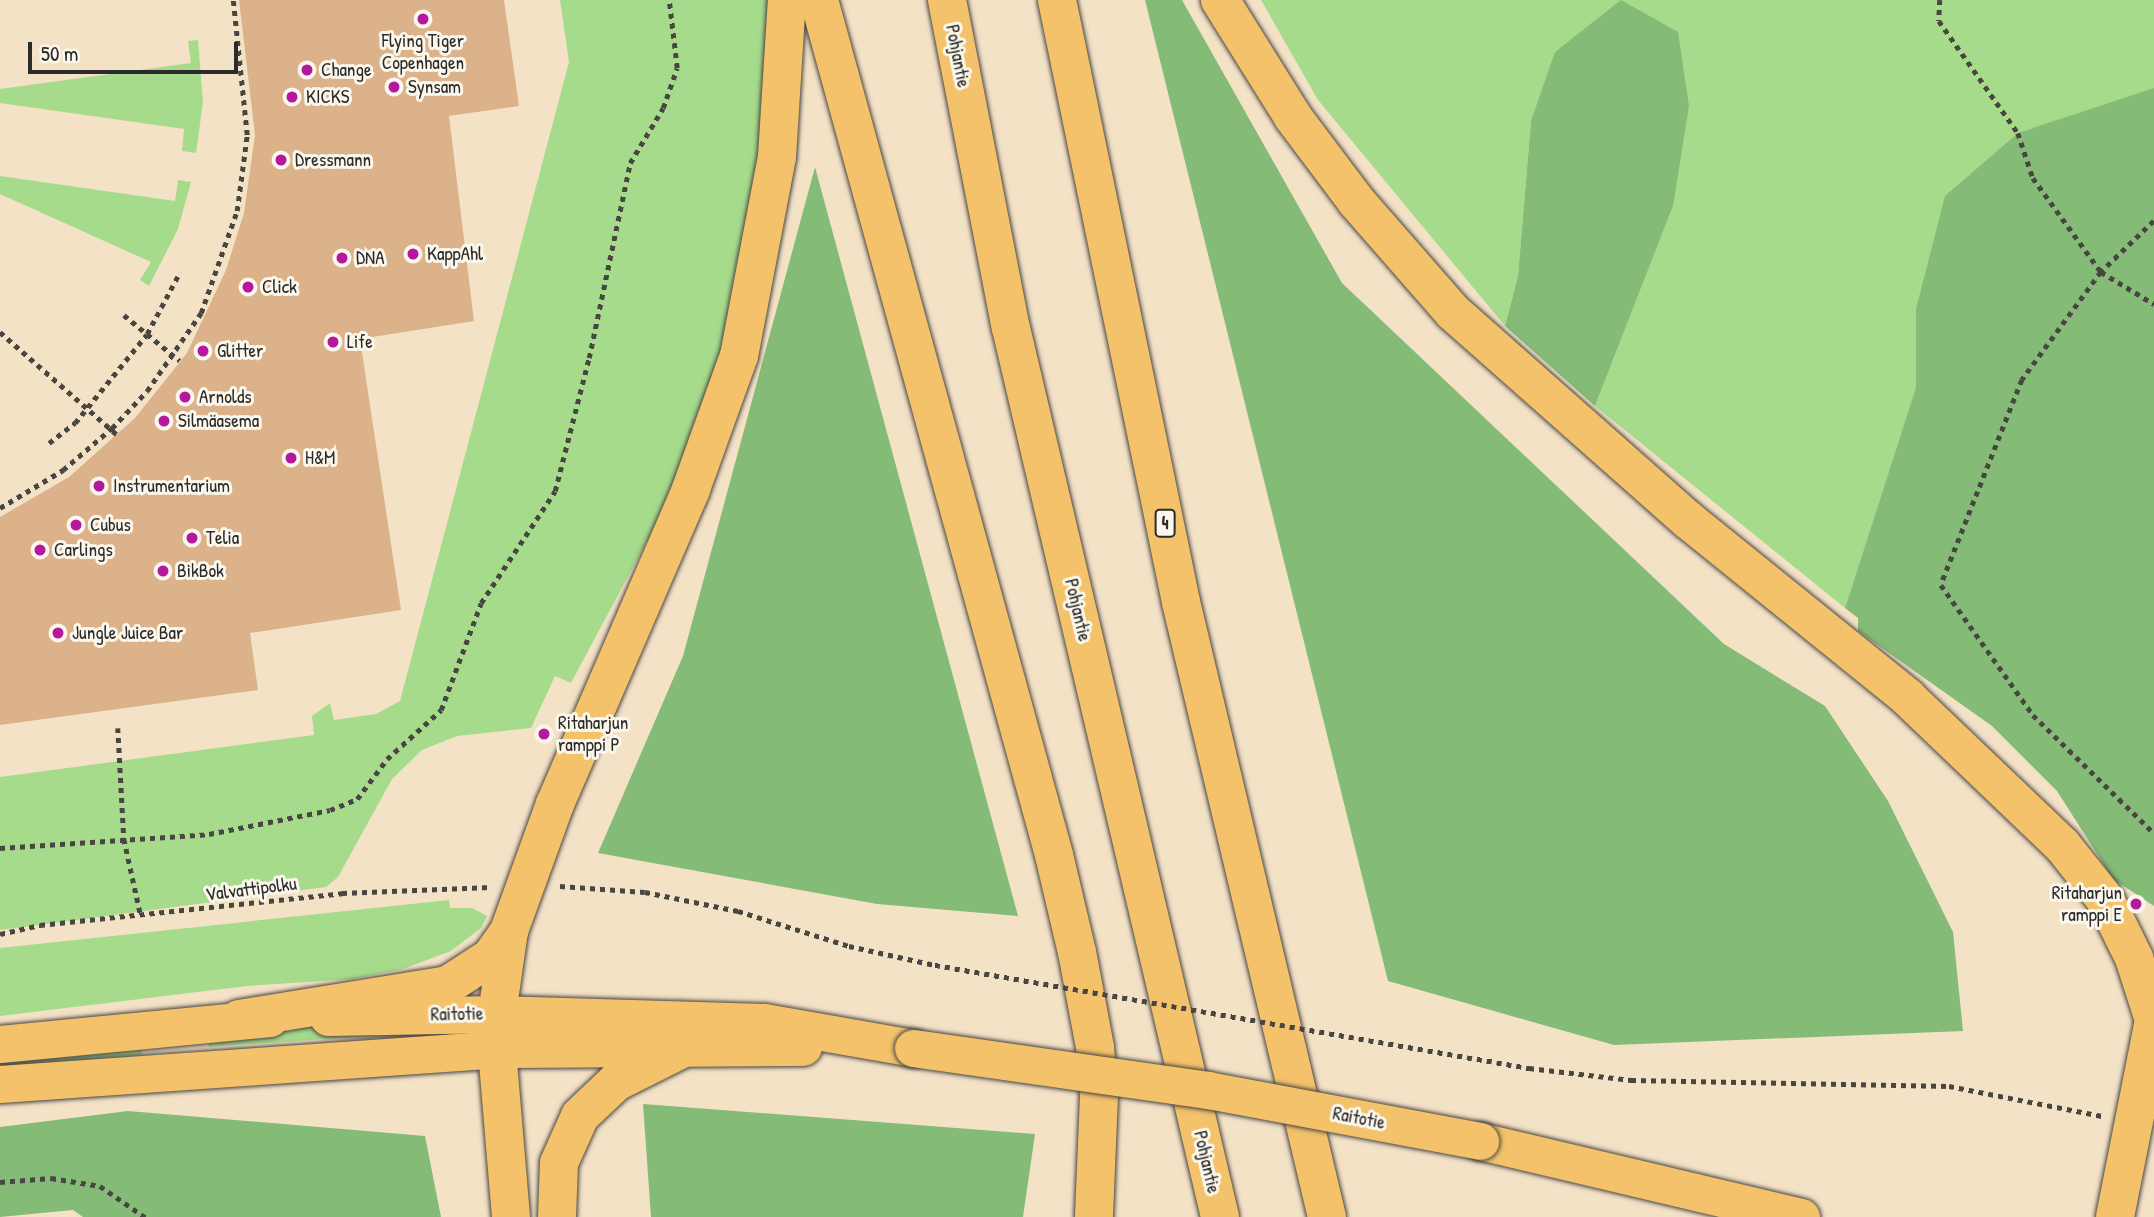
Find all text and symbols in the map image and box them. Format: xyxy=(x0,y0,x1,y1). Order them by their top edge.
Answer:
marker: Flying Tiger Copenhagen xyxy=(415,11,431,27)
street label: Pohjantie xyxy=(941,23,975,89)
scale bar xyxy=(32,28,242,72)
place label: Flying Tiger Copenhagen xyxy=(382,30,464,74)
text: 50 m xyxy=(41,39,78,68)
place label: Change xyxy=(321,59,371,81)
marker: Change xyxy=(299,62,315,78)
place label: Synsam xyxy=(408,76,461,98)
marker: Synsam xyxy=(386,79,402,95)
place label: KICKS xyxy=(306,86,349,108)
marker: KICKS xyxy=(284,89,300,105)
place label: Dressmann xyxy=(295,149,371,171)
marker: Dressmann xyxy=(273,152,289,168)
place label: KappAhl xyxy=(427,243,483,265)
marker: KappAhl xyxy=(405,246,421,262)
place label: DNA xyxy=(356,247,384,269)
marker: DNA xyxy=(334,250,350,266)
place label: Click xyxy=(262,276,297,298)
marker: Click xyxy=(240,279,256,295)
place label: Life xyxy=(347,331,373,353)
marker: Life xyxy=(325,334,341,350)
place label: Glitter xyxy=(217,340,263,362)
marker: Glitter xyxy=(195,343,211,359)
place label: Arnolds xyxy=(199,386,252,408)
marker: Arnolds xyxy=(177,389,193,405)
place label: Silmäasema xyxy=(178,410,259,432)
marker: Silmäasema xyxy=(156,413,172,429)
place label: H&M xyxy=(305,447,335,469)
marker: H&M xyxy=(283,450,299,466)
place label: Instrumentarium xyxy=(113,475,230,497)
marker: Instrumentarium xyxy=(91,478,107,494)
road number: 4 xyxy=(1154,508,1176,538)
place label: Cubus xyxy=(90,514,131,536)
marker: Cubus xyxy=(68,517,84,533)
place label: Telia xyxy=(206,527,239,549)
marker: Telia xyxy=(184,530,200,546)
place label: Carlings xyxy=(54,539,113,561)
marker: Carlings xyxy=(32,542,48,558)
place label: BikBok xyxy=(177,560,224,582)
marker: BikBok xyxy=(155,563,171,579)
street label: Pohjantie xyxy=(1060,576,1096,644)
place label: Jungle Juice Bar xyxy=(72,622,183,644)
marker: Jungle Juice Bar xyxy=(50,625,66,641)
place label: Ritaharjun ramppi P xyxy=(558,712,628,756)
marker: Ritaharjun ramppi P xyxy=(536,726,552,742)
street label: Valvattipolku xyxy=(204,872,298,906)
place label: Ritaharjun ramppi E xyxy=(2052,882,2122,926)
marker: Ritaharjun ramppi E xyxy=(2128,896,2144,912)
street label: Raitotie xyxy=(430,1002,484,1026)
street label: Raitotie xyxy=(1331,1102,1387,1134)
street label: Pohjantie xyxy=(1189,1128,1225,1196)

